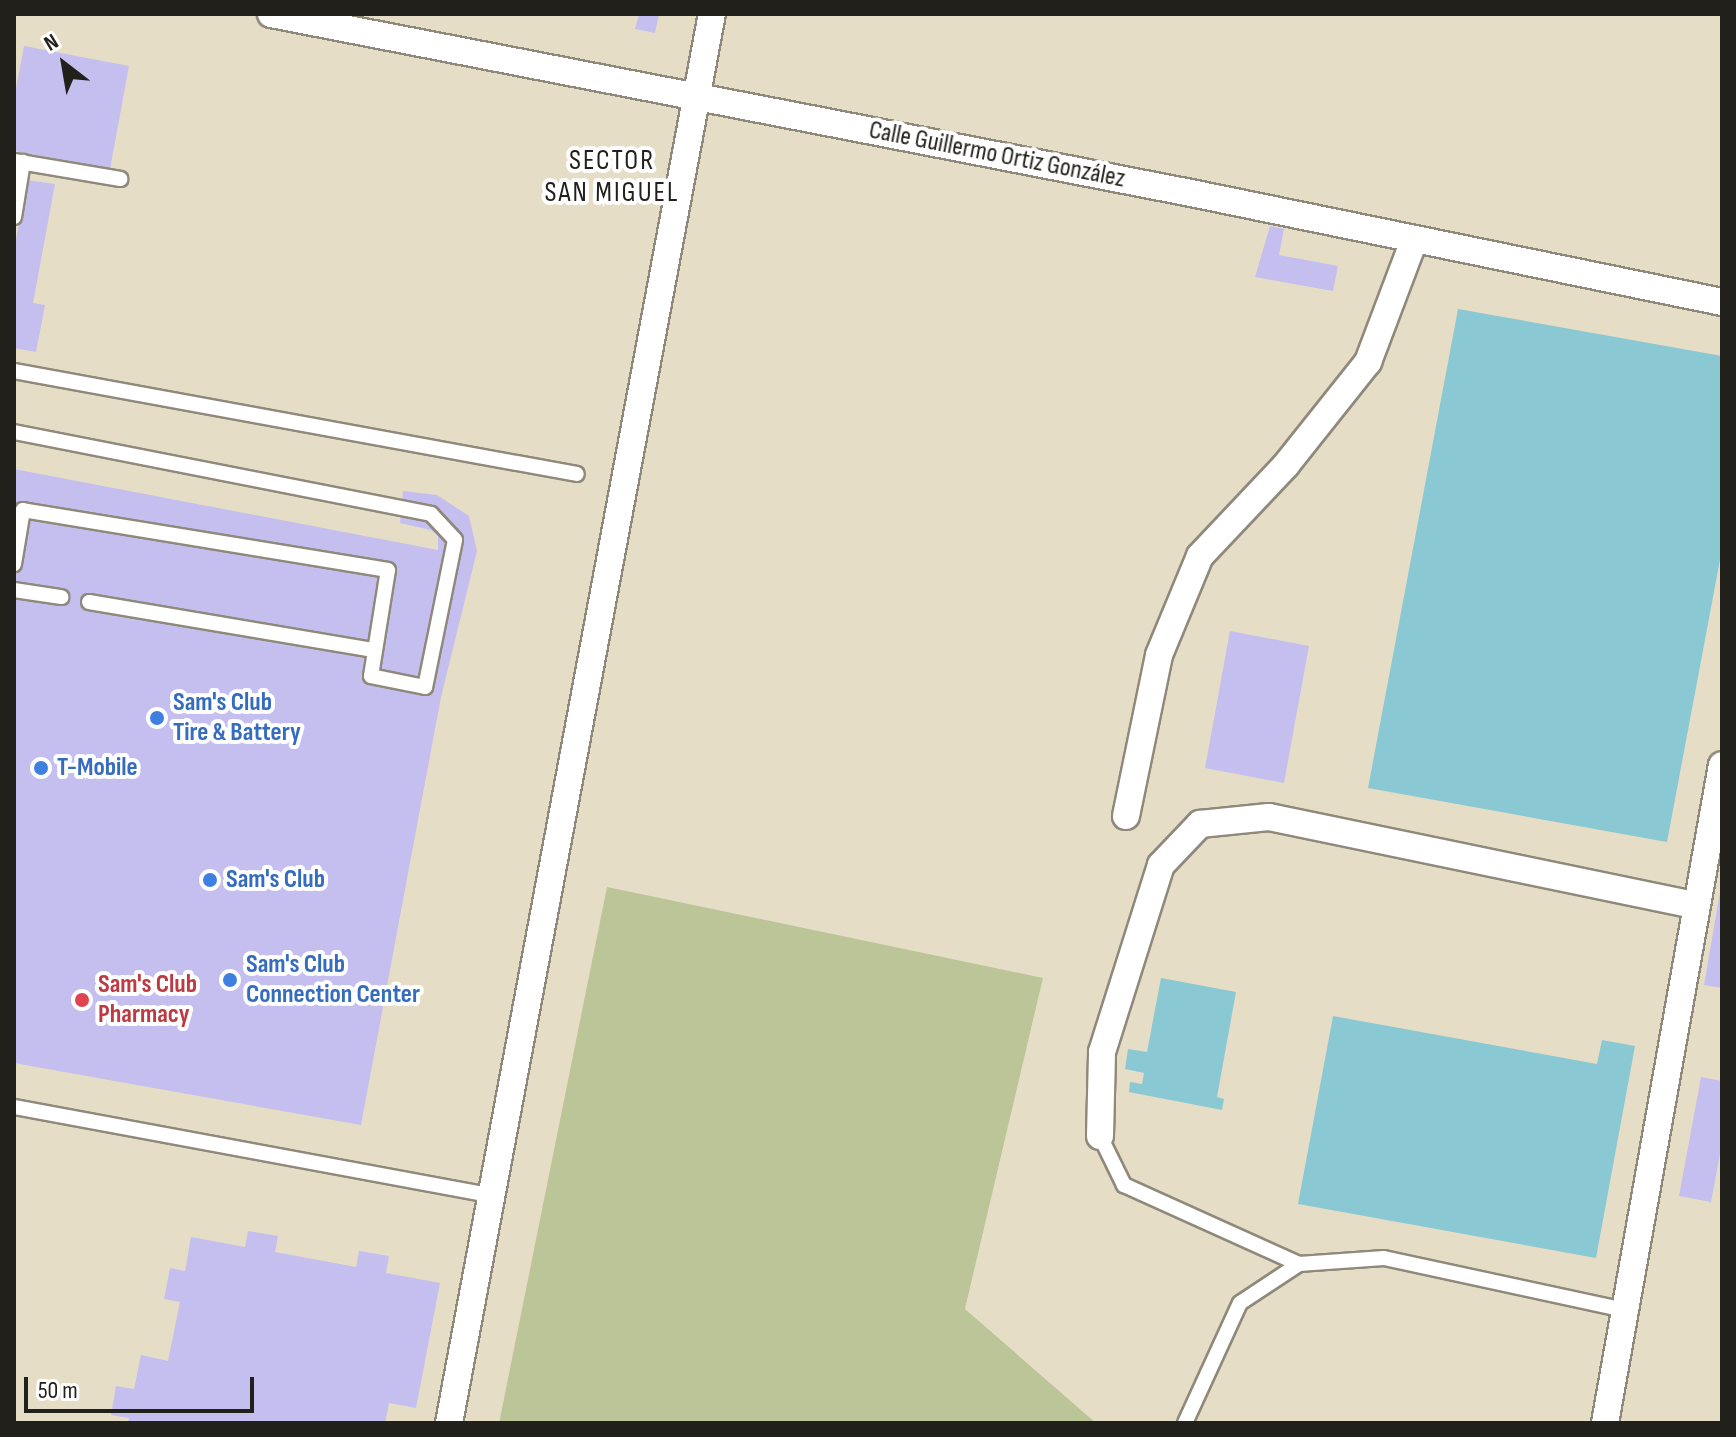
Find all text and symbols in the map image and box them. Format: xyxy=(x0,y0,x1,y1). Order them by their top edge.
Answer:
north arrow xyxy=(24,24,104,104)
text: N xyxy=(39,28,63,58)
street label: Calle Guillermo Ortiz González xyxy=(866,115,1128,195)
district label: SECTOR SAN MIGUEL xyxy=(545,144,679,210)
place label: Sam's Club Tire & Battery xyxy=(173,687,301,748)
marker: Sam's Club Tire & Battery xyxy=(148,709,166,727)
place label: T-Mobile xyxy=(57,752,138,784)
marker: T-Mobile xyxy=(32,759,50,777)
place label: Sam's Club xyxy=(226,864,325,896)
marker: Sam's Club xyxy=(201,871,219,889)
place label: Sam's Club Connection Center xyxy=(246,949,420,1010)
place label: Sam's Club Pharmacy xyxy=(98,969,197,1030)
marker: Sam's Club Connection Center xyxy=(221,971,239,989)
marker: Sam's Club Pharmacy xyxy=(73,991,91,1009)
scale bar xyxy=(28,1361,258,1411)
text: 50 m xyxy=(38,1376,78,1405)

